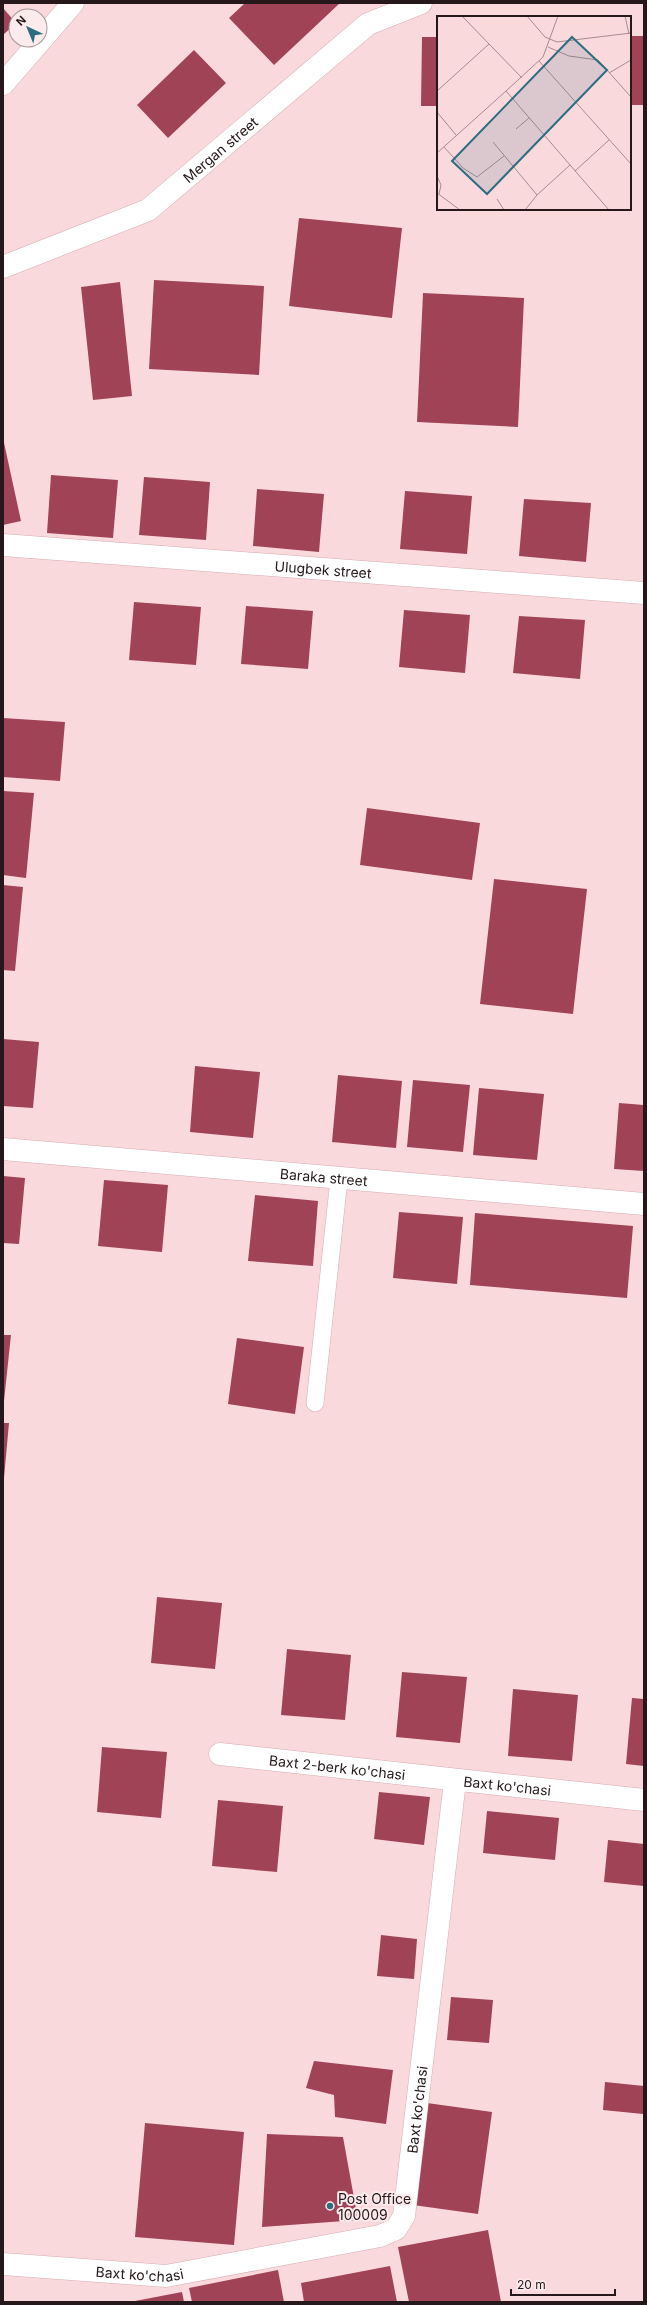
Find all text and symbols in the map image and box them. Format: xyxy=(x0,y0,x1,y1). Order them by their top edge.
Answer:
north arrow xyxy=(8,8,48,48)
text: N xyxy=(13,13,29,29)
inset map xyxy=(437,16,631,210)
street label: Mergan street xyxy=(179,113,261,186)
street label: Ulugbek street xyxy=(274,557,373,581)
street label: Baraka street xyxy=(279,1164,369,1189)
street label: Baxt 2-berk ko'chasi xyxy=(268,1751,406,1783)
street label: Baxt ko'chasi xyxy=(463,1772,552,1798)
street label: Baxt ko'chasi xyxy=(403,2065,430,2154)
place label: Post Office 100009 xyxy=(338,2190,411,2223)
marker: Post Office 100009 xyxy=(325,2201,335,2211)
street label: Baxt ko'chasi xyxy=(95,2262,185,2285)
scale bar xyxy=(511,2271,615,2297)
text: 20 m xyxy=(517,2277,546,2292)

